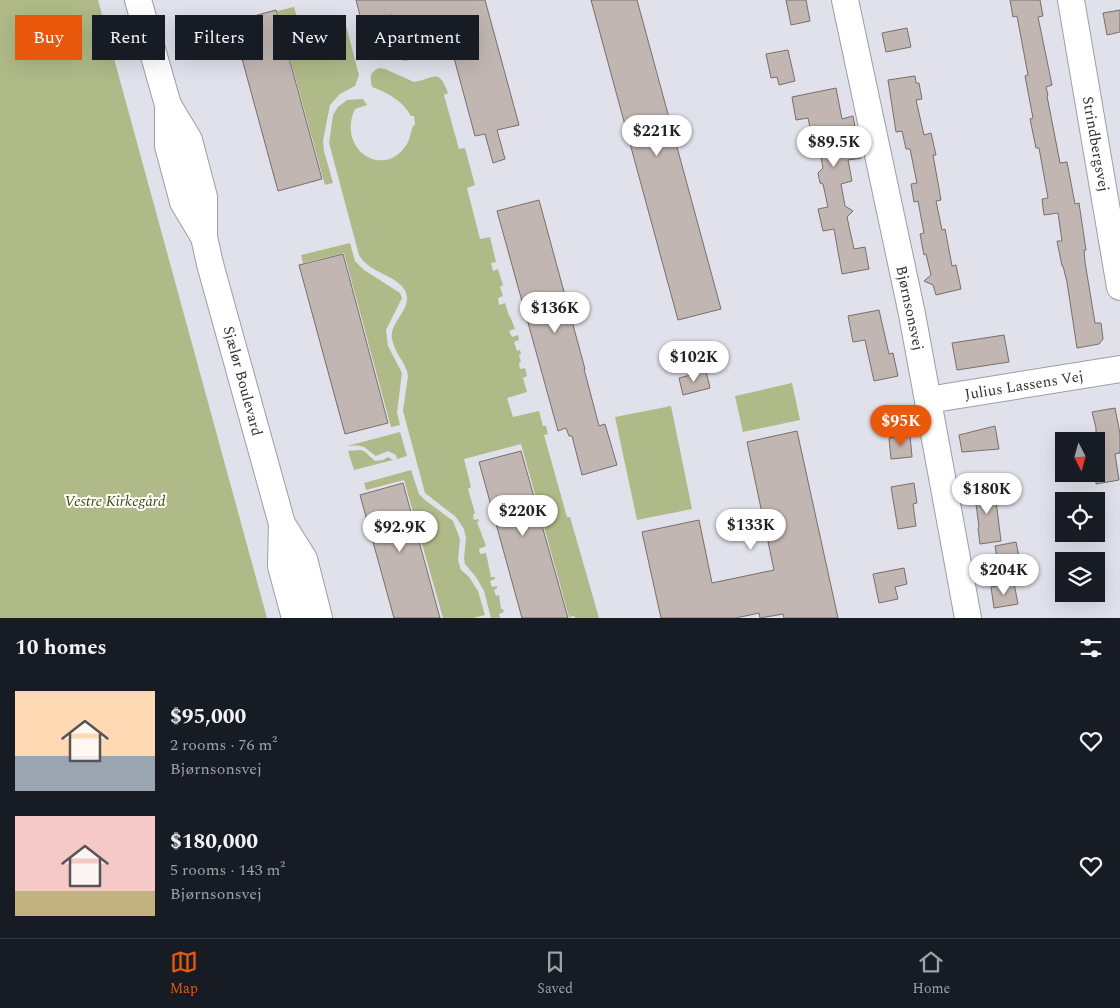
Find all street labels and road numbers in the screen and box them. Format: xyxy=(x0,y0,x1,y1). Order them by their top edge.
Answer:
street label: Strindbergsvej xyxy=(1076,94,1115,194)
street label: Bjørnsonsvej xyxy=(889,263,930,353)
street label: Sjælør Boulevard xyxy=(217,324,268,439)
street label: Julius Lassens Vej xyxy=(963,365,1085,406)

